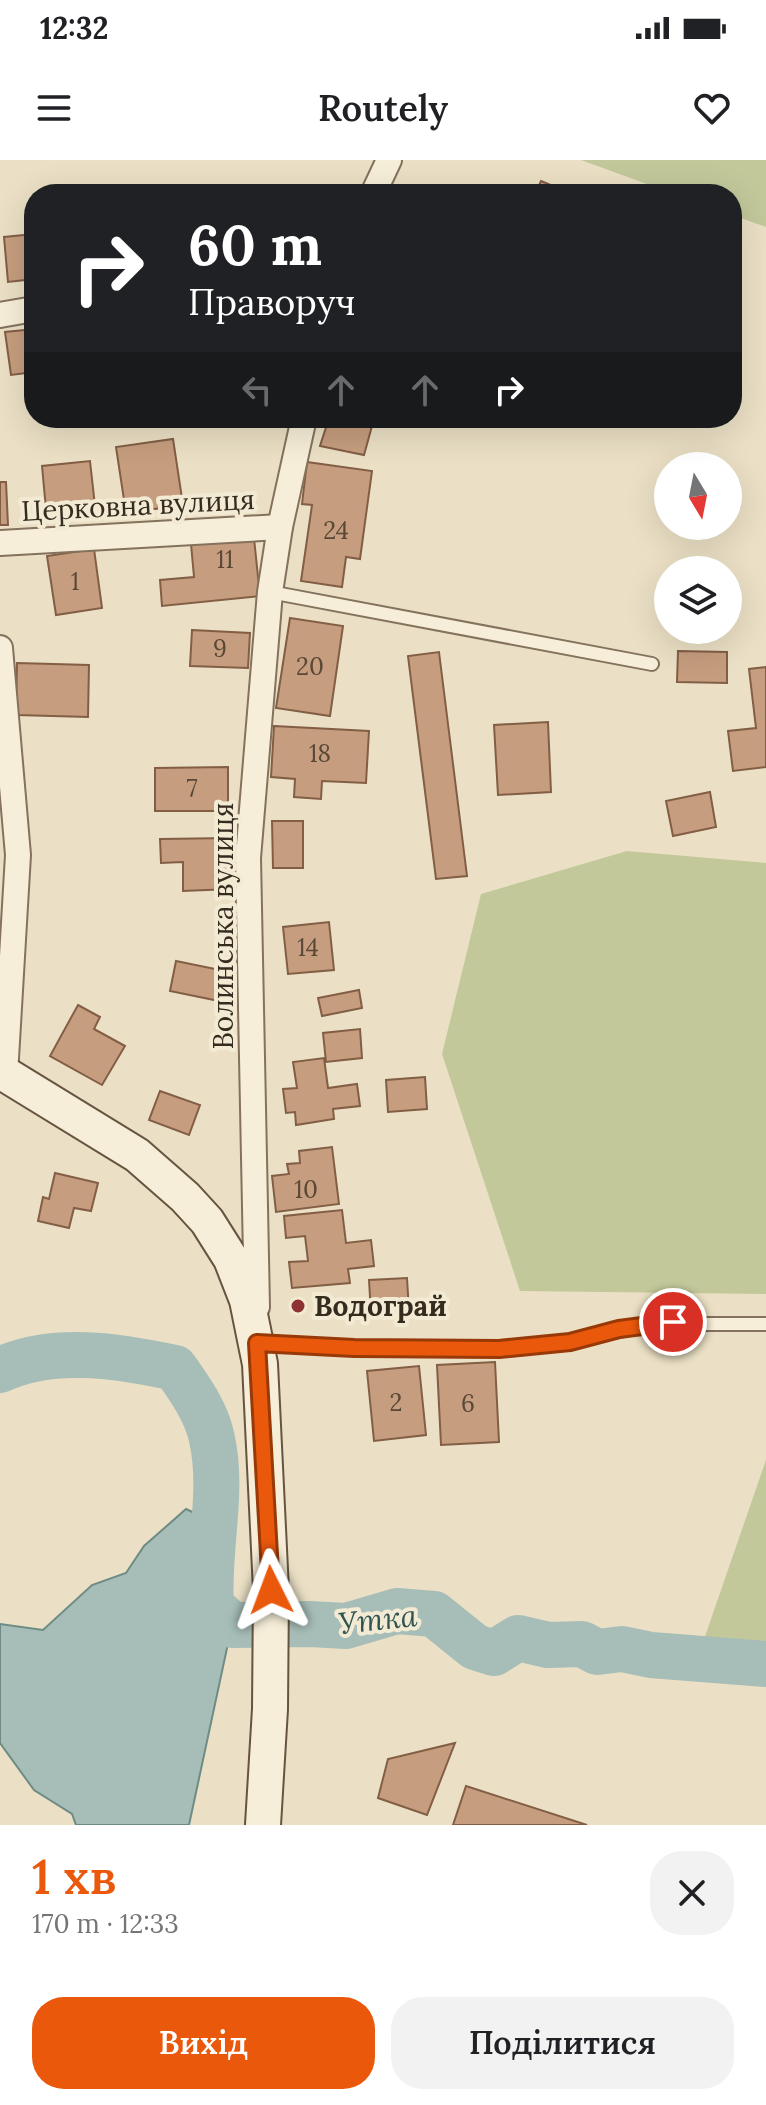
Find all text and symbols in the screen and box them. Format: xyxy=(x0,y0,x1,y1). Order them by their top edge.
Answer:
text: 12:32 xyxy=(40,9,108,47)
text: Routely xyxy=(318,85,448,131)
icon: menu xyxy=(32,86,76,130)
icon: heart xyxy=(690,86,734,130)
text: 60 m xyxy=(188,209,322,280)
icon: right xyxy=(56,216,160,320)
text: Праворуч xyxy=(188,279,356,325)
icon: left xyxy=(235,368,279,412)
icon: ahead xyxy=(319,368,363,412)
icon: ahead xyxy=(403,368,447,412)
icon: right xyxy=(487,368,531,412)
north arrow xyxy=(654,452,742,540)
map controls xyxy=(654,452,742,644)
street label: Церковна вулиця xyxy=(20,481,256,529)
house number: 24 xyxy=(323,515,349,546)
house number: 11 xyxy=(216,544,234,575)
button: layers xyxy=(654,556,742,644)
house number: 1 xyxy=(71,566,79,597)
house number: 9 xyxy=(213,633,227,664)
house number: 20 xyxy=(296,651,324,682)
house number: 18 xyxy=(309,738,331,769)
house number: 7 xyxy=(186,773,198,804)
street label: Волинська вулиця xyxy=(205,802,241,1050)
house number: 14 xyxy=(297,932,319,963)
house number: 10 xyxy=(294,1174,318,1205)
place label: Водограй xyxy=(314,1288,447,1324)
pin xyxy=(639,1288,707,1356)
marker: Водограй xyxy=(289,1297,307,1315)
icon: arrive xyxy=(651,1300,695,1344)
house number: 2 xyxy=(390,1387,402,1418)
house number: 6 xyxy=(461,1388,475,1419)
position arrow xyxy=(229,1548,313,1632)
water label: Утка xyxy=(337,1596,419,1642)
text: 1 хв xyxy=(32,1846,116,1907)
button: close xyxy=(650,1851,734,1935)
text: 170 m · 12:33 xyxy=(32,1907,179,1940)
button: Вихід xyxy=(32,1997,375,2089)
button: Поділитися xyxy=(391,1997,734,2089)

